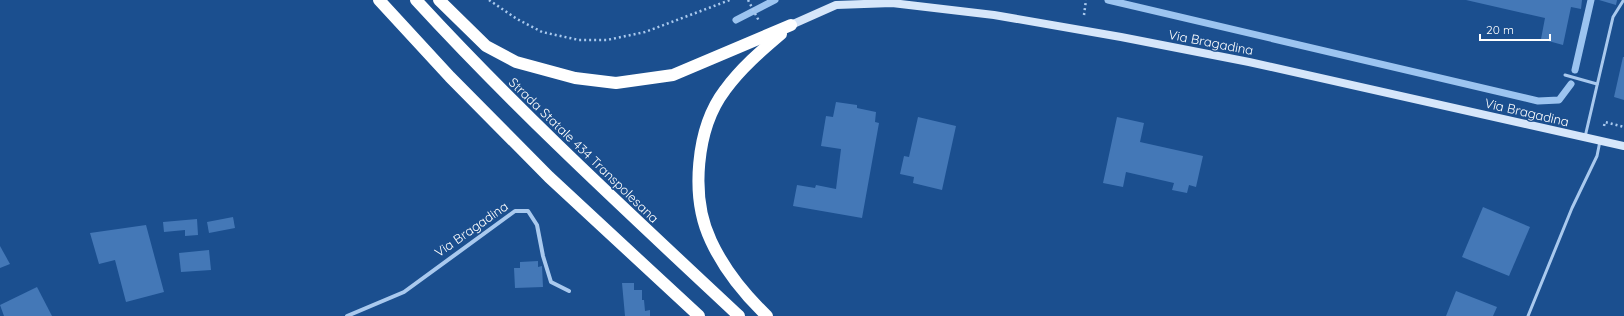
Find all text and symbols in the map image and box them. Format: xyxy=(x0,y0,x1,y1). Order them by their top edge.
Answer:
scale bar xyxy=(1480,16,1550,42)
text: 20 m xyxy=(1486,22,1514,37)
street label: Via Bragadina xyxy=(1167,26,1255,58)
street label: Strada Statale 434 Transpolesana xyxy=(506,74,662,226)
street label: Via Bragadina xyxy=(1483,95,1571,129)
street label: Via Bragadina xyxy=(431,198,511,260)

